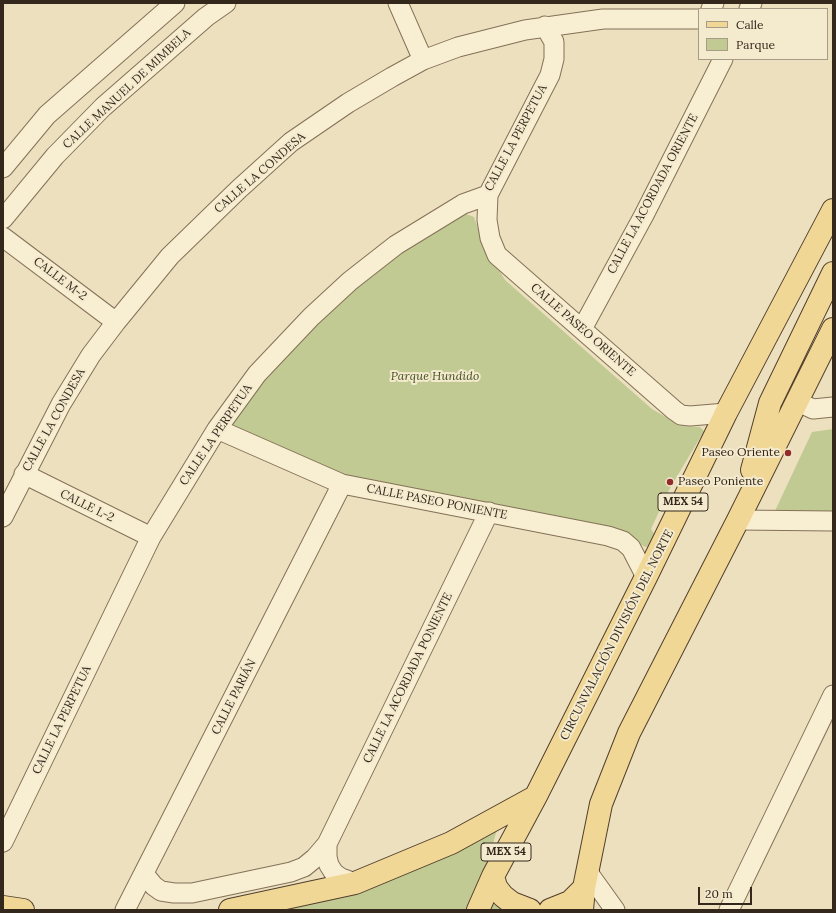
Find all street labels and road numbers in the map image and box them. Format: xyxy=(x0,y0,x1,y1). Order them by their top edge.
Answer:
street label: CALLE MANUEL DE MIMBELA xyxy=(60,26,194,152)
street label: CALLE LA PERPETUA xyxy=(482,82,550,194)
street label: CALLE LA ACORDADA ORIENTE xyxy=(605,111,701,277)
street label: CALLE LA CONDESA xyxy=(212,130,308,216)
street label: CALLE M-2 xyxy=(31,254,89,304)
street label: CALLE PASEO ORIENTE xyxy=(528,281,638,379)
street label: CALLE LA CONDESA xyxy=(20,366,88,474)
street label: CALLE LA PERPETUA xyxy=(177,382,255,488)
street label: CALLE PASEO PONIENTE xyxy=(365,481,509,523)
street label: CALLE L-2 xyxy=(57,487,117,525)
road number: MEX 54 xyxy=(658,493,708,511)
street label: CIRCUNVALACIÓN DIVISIÓN DEL NORTE xyxy=(557,527,677,743)
street label: CALLE LA ACORDADA PONIENTE xyxy=(360,590,456,766)
street label: CALLE PARIÁN xyxy=(209,657,259,737)
street label: CALLE LA PERPETUA xyxy=(29,663,95,777)
road number: MEX 54 xyxy=(481,843,531,861)

